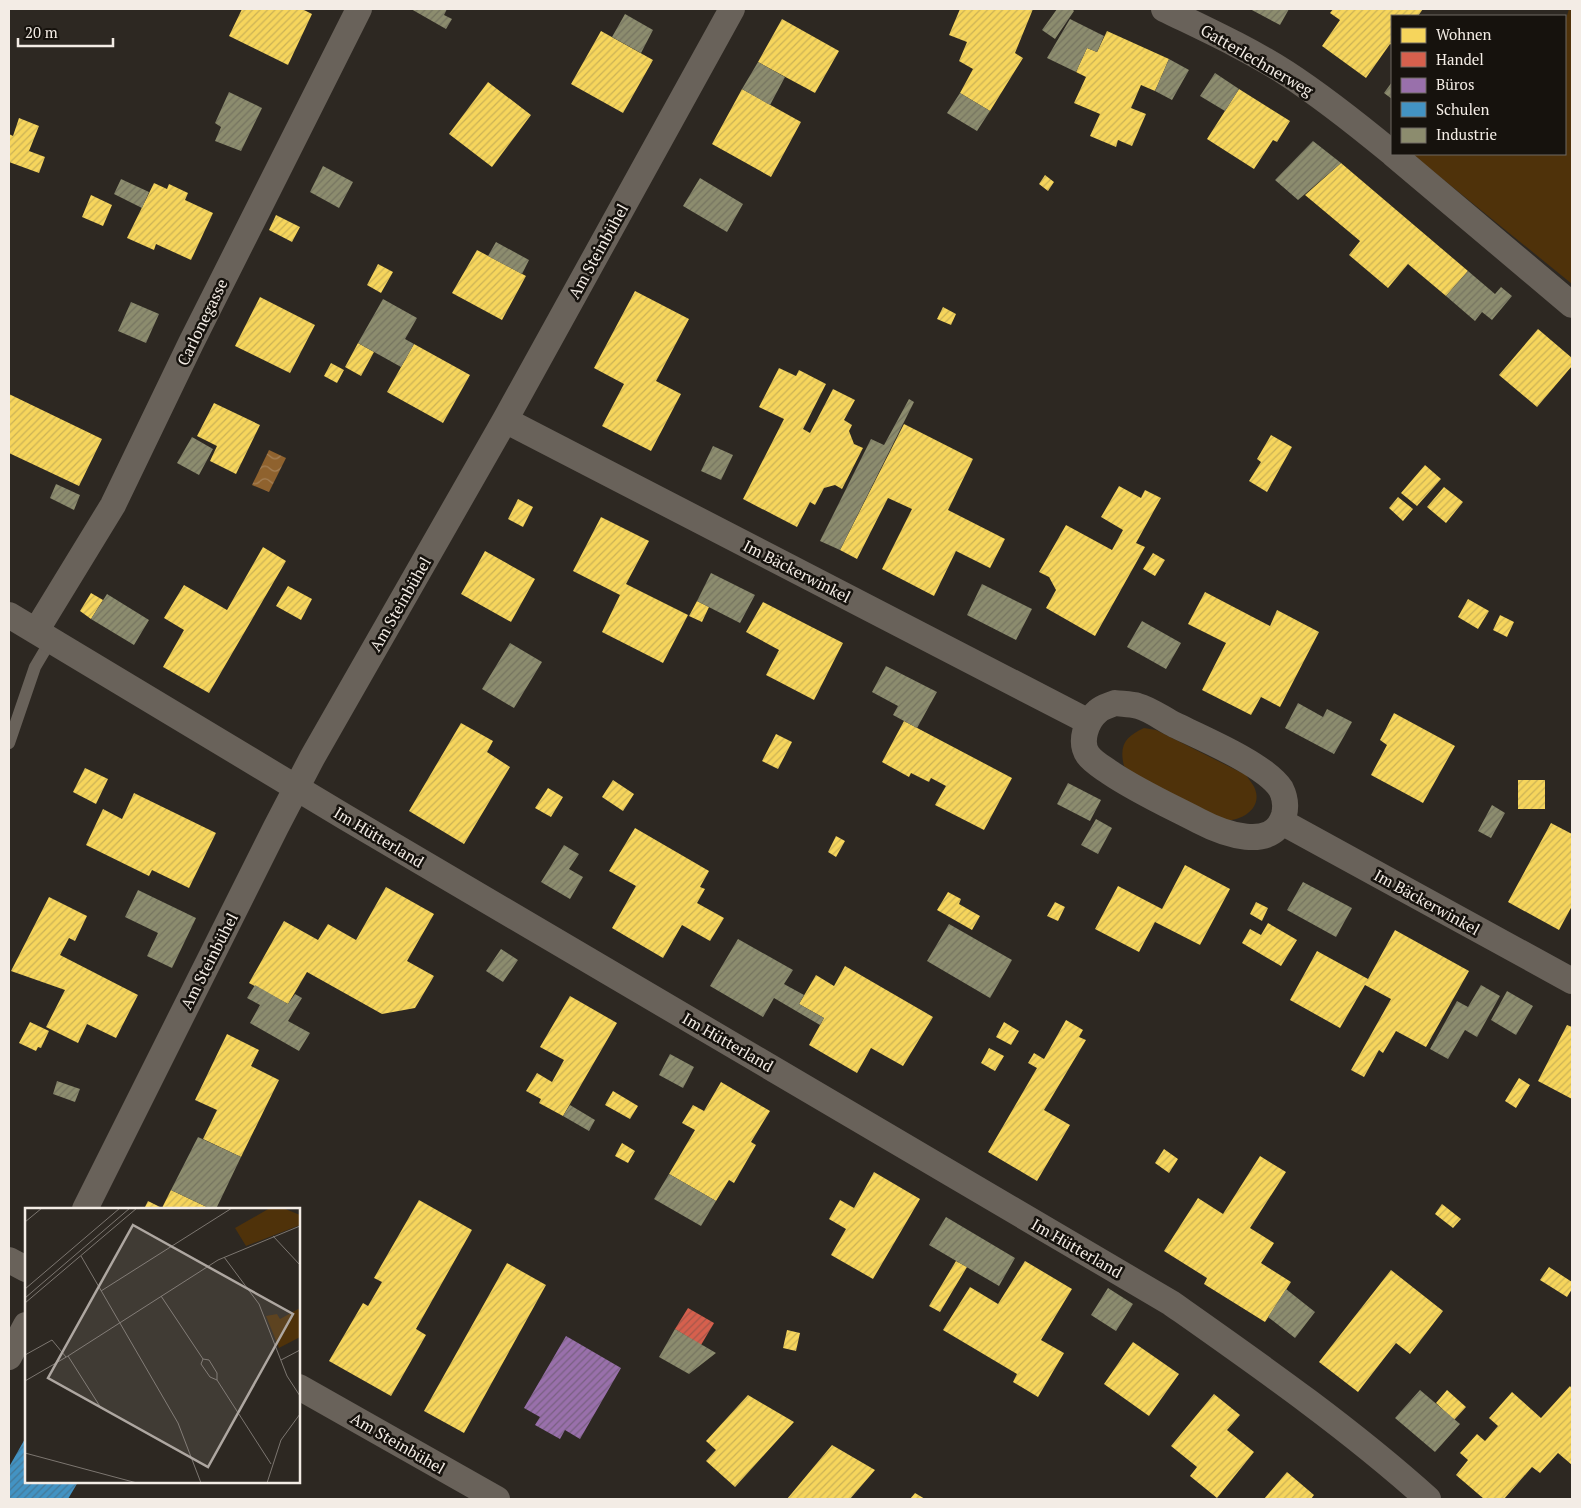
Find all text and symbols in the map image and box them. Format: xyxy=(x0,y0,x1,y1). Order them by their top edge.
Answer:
scale bar xyxy=(18,15,112,47)
legend xyxy=(1391,15,1566,155)
street label: Gatterlechnerweg xyxy=(1197,19,1318,101)
text: 20 m xyxy=(25,22,58,42)
text: Wohnen xyxy=(1436,24,1492,44)
text: Handel xyxy=(1436,49,1484,69)
text: Büros xyxy=(1436,74,1474,94)
text: Schulen xyxy=(1436,99,1490,119)
text: Industrie xyxy=(1436,124,1497,144)
street label: Am Steinbühel xyxy=(563,199,633,303)
street label: Carlonegasse xyxy=(171,275,233,369)
street label: Im Bäckerwinkel xyxy=(739,534,855,608)
street label: Am Steinbühel xyxy=(364,553,436,655)
street label: Im Hütterland xyxy=(330,801,428,873)
street label: Im Bäckerwinkel xyxy=(1370,864,1484,940)
street label: Am Steinbühel xyxy=(175,909,243,1013)
street label: Im Hütterland xyxy=(679,1007,778,1077)
inset map xyxy=(25,1208,300,1483)
street label: Im Hütterland xyxy=(1028,1213,1127,1283)
street label: Am Steinbühel xyxy=(347,1407,449,1479)

